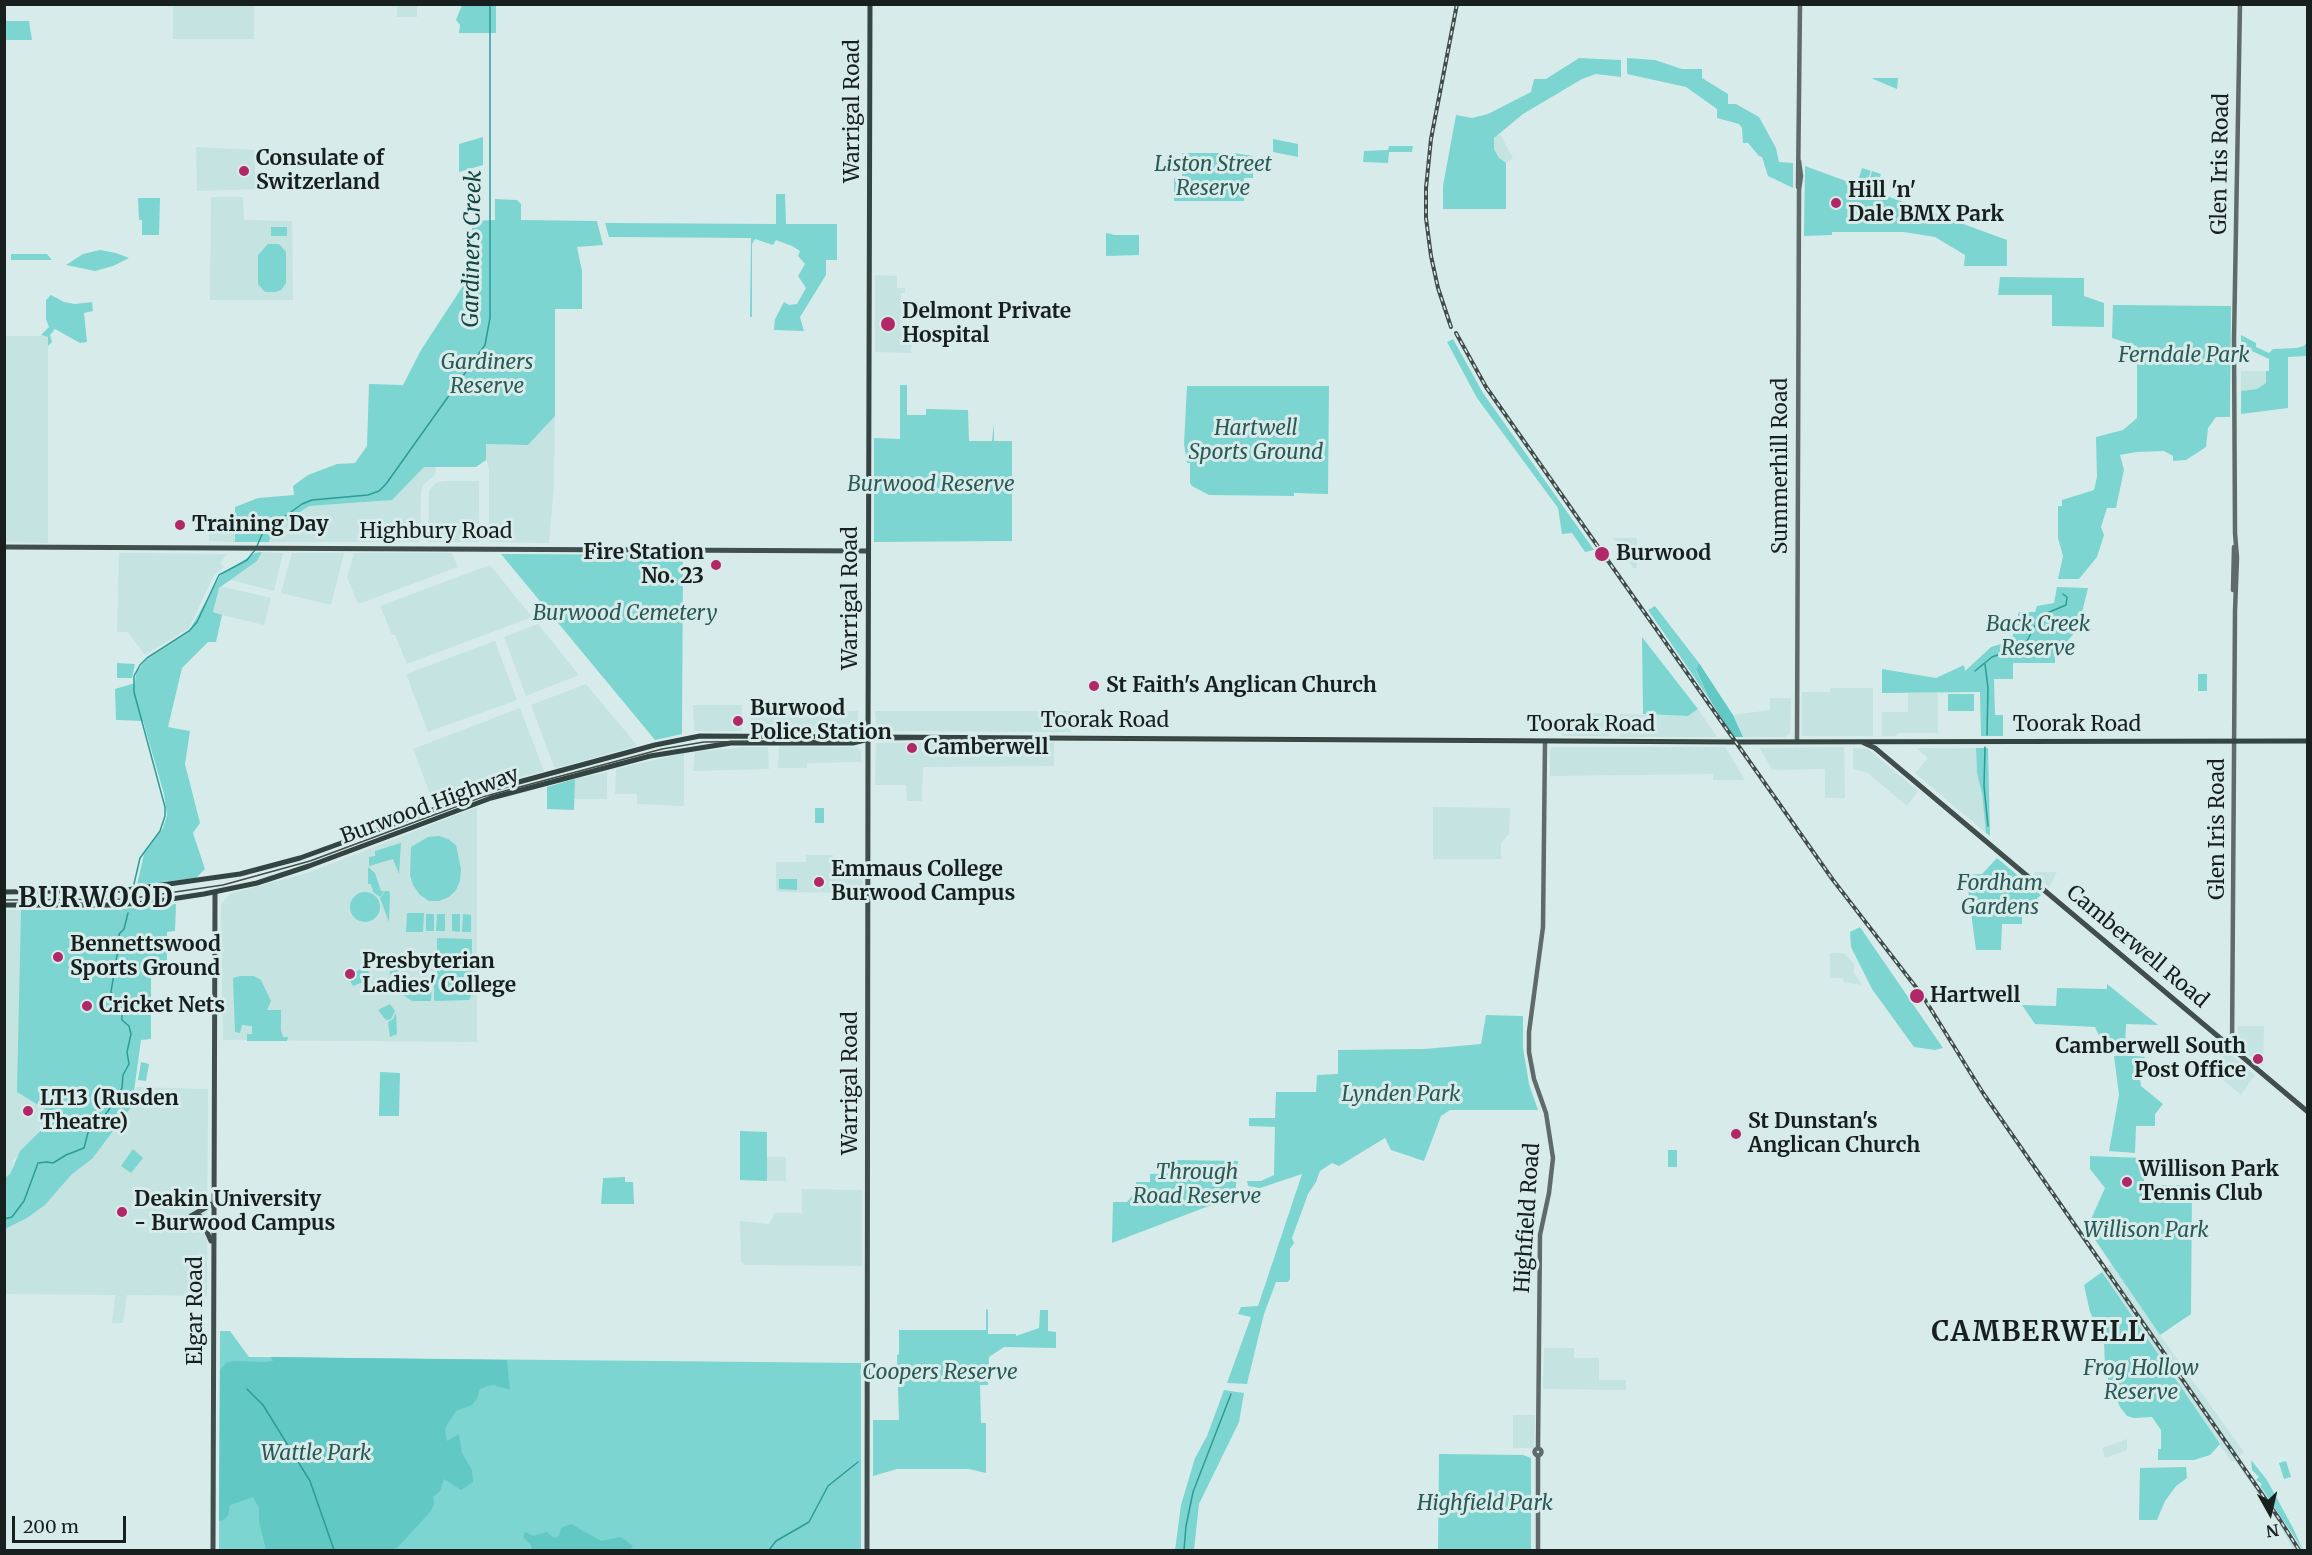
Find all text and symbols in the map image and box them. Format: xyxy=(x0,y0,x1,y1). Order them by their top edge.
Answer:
street label: Warrigal Road xyxy=(840,39,866,183)
street label: Glen Iris Road xyxy=(2207,93,2235,235)
place label: Consulate of Switzerland xyxy=(256,146,384,196)
park label: Liston Street Reserve xyxy=(1154,152,1272,202)
marker: Consulate of Switzerland xyxy=(237,164,251,178)
water label: Gardiners Creek xyxy=(458,170,488,328)
place label: Hill 'n' Dale BMX Park xyxy=(1848,178,2004,228)
marker: Hill 'n' Dale BMX Park xyxy=(1829,196,1843,210)
place label: Delmont Private Hospital xyxy=(902,299,1071,349)
marker: Delmont Private Hospital xyxy=(879,315,897,333)
park label: Ferndale Park xyxy=(2118,343,2250,369)
park label: Gardiners Reserve xyxy=(441,350,533,400)
street label: Summerhill Road xyxy=(1768,378,1794,554)
park label: Hartwell Sports Ground xyxy=(1189,416,1323,466)
park label: Burwood Reserve xyxy=(847,472,1015,498)
place label: Training Day xyxy=(192,512,329,538)
marker: Training Day xyxy=(173,518,187,532)
street label: Highbury Road xyxy=(360,519,512,545)
street label: Warrigal Road xyxy=(838,526,864,670)
place label: Fire Station No. 23 xyxy=(583,540,704,590)
place label: Burwood xyxy=(1616,541,1711,567)
marker: Burwood xyxy=(1593,545,1611,563)
marker: Fire Station No. 23 xyxy=(709,558,723,572)
park label: Burwood Cemetery xyxy=(533,601,717,627)
park label: Back Creek Reserve xyxy=(1986,612,2090,662)
place label: St Faith's Anglican Church xyxy=(1106,673,1377,699)
marker: St Faith's Anglican Church xyxy=(1087,679,1101,693)
place label: Burwood Police Station xyxy=(750,696,892,746)
street label: Toorak Road xyxy=(1041,708,1169,734)
street label: Toorak Road xyxy=(1527,712,1655,738)
street label: Toorak Road xyxy=(2013,712,2141,738)
marker: Burwood Police Station xyxy=(731,714,745,728)
place label: Camberwell xyxy=(924,735,1048,761)
marker: Camberwell xyxy=(905,741,919,755)
street label: Glen Iris Road xyxy=(2205,758,2231,900)
street label: Burwood Highway xyxy=(337,762,523,850)
place label: Emmaus College Burwood Campus xyxy=(831,857,1015,907)
park label: Fordham Gardens xyxy=(1957,871,2043,921)
marker: Emmaus College Burwood Campus xyxy=(812,875,826,889)
street label: Camberwell Road xyxy=(2061,880,2213,1014)
district label: BURWOOD xyxy=(18,883,174,915)
place label: Bennettswood Sports Ground xyxy=(70,932,221,982)
place label: Presbyterian Ladies' College xyxy=(362,949,516,999)
marker: Bennettswood Sports Ground xyxy=(51,950,65,964)
marker: Presbyterian Ladies' College xyxy=(343,967,357,981)
place label: Hartwell xyxy=(1930,983,2020,1009)
marker: Hartwell xyxy=(1908,987,1926,1005)
place label: Cricket Nets xyxy=(99,993,225,1019)
marker: Cricket Nets xyxy=(80,999,94,1013)
street label: Warrigal Road xyxy=(838,1011,864,1155)
place label: Camberwell South Post Office xyxy=(2055,1034,2246,1084)
marker: Camberwell South Post Office xyxy=(2251,1052,2265,1066)
park label: Lynden Park xyxy=(1341,1082,1461,1108)
place label: LT13 (Rusden Theatre) xyxy=(40,1086,179,1136)
marker: LT13 (Rusden Theatre) xyxy=(21,1104,35,1118)
place label: St Dunstan's Anglican Church xyxy=(1748,1109,1920,1159)
marker: St Dunstan's Anglican Church xyxy=(1729,1127,1743,1141)
street label: Highfield Road xyxy=(1510,1142,1546,1294)
place label: Willison Park Tennis Club xyxy=(2139,1157,2279,1207)
park label: Through Road Reserve xyxy=(1133,1160,1261,1210)
marker: Willison Park Tennis Club xyxy=(2120,1175,2134,1189)
place label: Deakin University - Burwood Campus xyxy=(134,1187,335,1237)
marker: Deakin University - Burwood Campus xyxy=(115,1205,129,1219)
park label: Willison Park xyxy=(2083,1218,2209,1244)
street label: Elgar Road xyxy=(183,1256,209,1366)
district label: CAMBERWELL xyxy=(1932,1317,2146,1349)
park label: Frog Hollow Reserve xyxy=(2083,1356,2199,1406)
park label: Coopers Reserve xyxy=(862,1360,1018,1386)
park label: Wattle Park xyxy=(261,1441,371,1467)
north arrow xyxy=(2240,1483,2300,1543)
park label: Highfield Park xyxy=(1417,1491,1553,1517)
scale bar xyxy=(15,1504,129,1542)
text: 200 m xyxy=(23,1515,79,1538)
text: N xyxy=(2265,1520,2280,1542)

